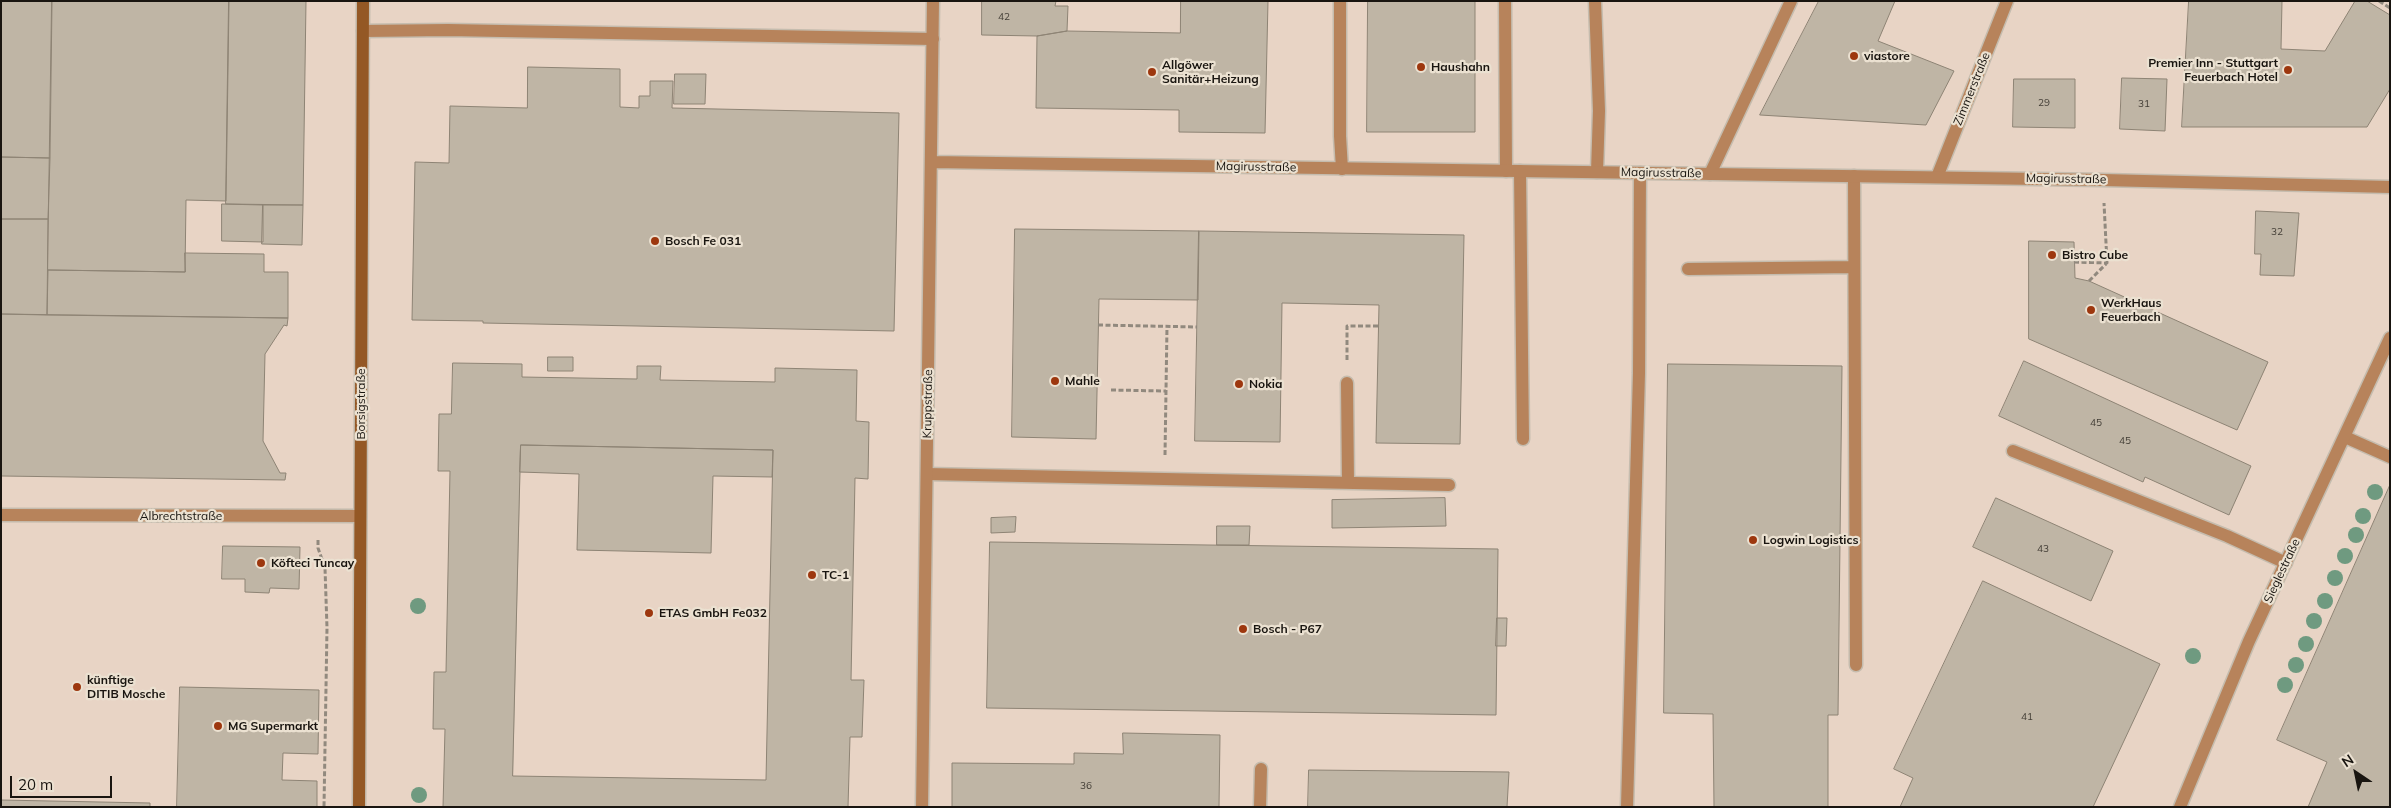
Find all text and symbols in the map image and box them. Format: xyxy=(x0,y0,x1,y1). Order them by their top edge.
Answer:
house number: 42 xyxy=(998,11,1010,23)
place label: viastore xyxy=(1864,49,1910,63)
marker: viastore xyxy=(1848,50,1860,62)
street label: Zimmerstraße xyxy=(1951,50,1993,128)
place label: Premier Inn - Stuttgart Feuerbach Hotel xyxy=(2148,56,2278,84)
place label: Allgöwer Sanitär+Heizung xyxy=(1162,58,1259,86)
place label: Haushahn xyxy=(1431,60,1490,74)
marker: Haushahn xyxy=(1415,61,1427,73)
marker: Premier Inn - Stuttgart Feuerbach Hotel xyxy=(2282,64,2294,76)
marker: Allgöwer Sanitär+Heizung xyxy=(1146,66,1158,78)
house number: 29 xyxy=(2038,97,2050,109)
house number: 31 xyxy=(2138,98,2150,110)
street label: Magirusstraße xyxy=(1216,159,1296,175)
street label: Magirusstraße xyxy=(1621,165,1701,181)
street label: Magirusstraße xyxy=(2026,171,2106,187)
house number: 32 xyxy=(2271,226,2283,238)
place label: Bosch Fe 031 xyxy=(665,234,741,248)
marker: Bosch Fe 031 xyxy=(649,235,661,247)
place label: Bistro Cube xyxy=(2062,248,2128,262)
marker: Bistro Cube xyxy=(2046,249,2058,261)
place label: WerkHaus Feuerbach xyxy=(2101,296,2162,324)
marker: WerkHaus Feuerbach xyxy=(2085,304,2097,316)
street label: Borsigstraße xyxy=(354,368,368,440)
street label: Kruppstraße xyxy=(920,369,936,439)
place label: Mahle xyxy=(1065,374,1100,388)
marker: Mahle xyxy=(1049,375,1061,387)
place label: Nokia xyxy=(1249,377,1282,391)
marker: Nokia xyxy=(1233,378,1245,390)
house number: 45 xyxy=(2090,417,2102,429)
house number: 45 xyxy=(2119,435,2131,447)
street label: Albrechtstraße xyxy=(140,509,222,523)
place label: Logwin Logistics xyxy=(1763,533,1859,547)
marker: Logwin Logistics xyxy=(1747,534,1759,546)
street label: Sieglestraße xyxy=(2261,537,2303,605)
house number: 43 xyxy=(2037,543,2049,555)
place label: Köfteci Tuncay xyxy=(271,556,354,570)
marker: Köfteci Tuncay xyxy=(255,557,267,569)
place label: TC-1 xyxy=(822,568,849,582)
marker: TC-1 xyxy=(806,569,818,581)
place label: ETAS GmbH Fe032 xyxy=(659,606,767,620)
marker: ETAS GmbH Fe032 xyxy=(643,607,655,619)
place label: Bosch - P67 xyxy=(1253,622,1322,636)
marker: Bosch - P67 xyxy=(1237,623,1249,635)
place label: künftige DITIB Mosche xyxy=(87,673,165,701)
marker: künftige DITIB Mosche xyxy=(71,681,83,693)
house number: 41 xyxy=(2021,711,2033,723)
place label: MG Supermarkt xyxy=(228,719,318,733)
marker: MG Supermarkt xyxy=(212,720,224,732)
north arrow xyxy=(2331,748,2381,798)
text: N xyxy=(2338,750,2357,771)
scale bar xyxy=(12,766,115,798)
text: 20 m xyxy=(18,775,53,794)
house number: 36 xyxy=(1080,780,1092,792)

